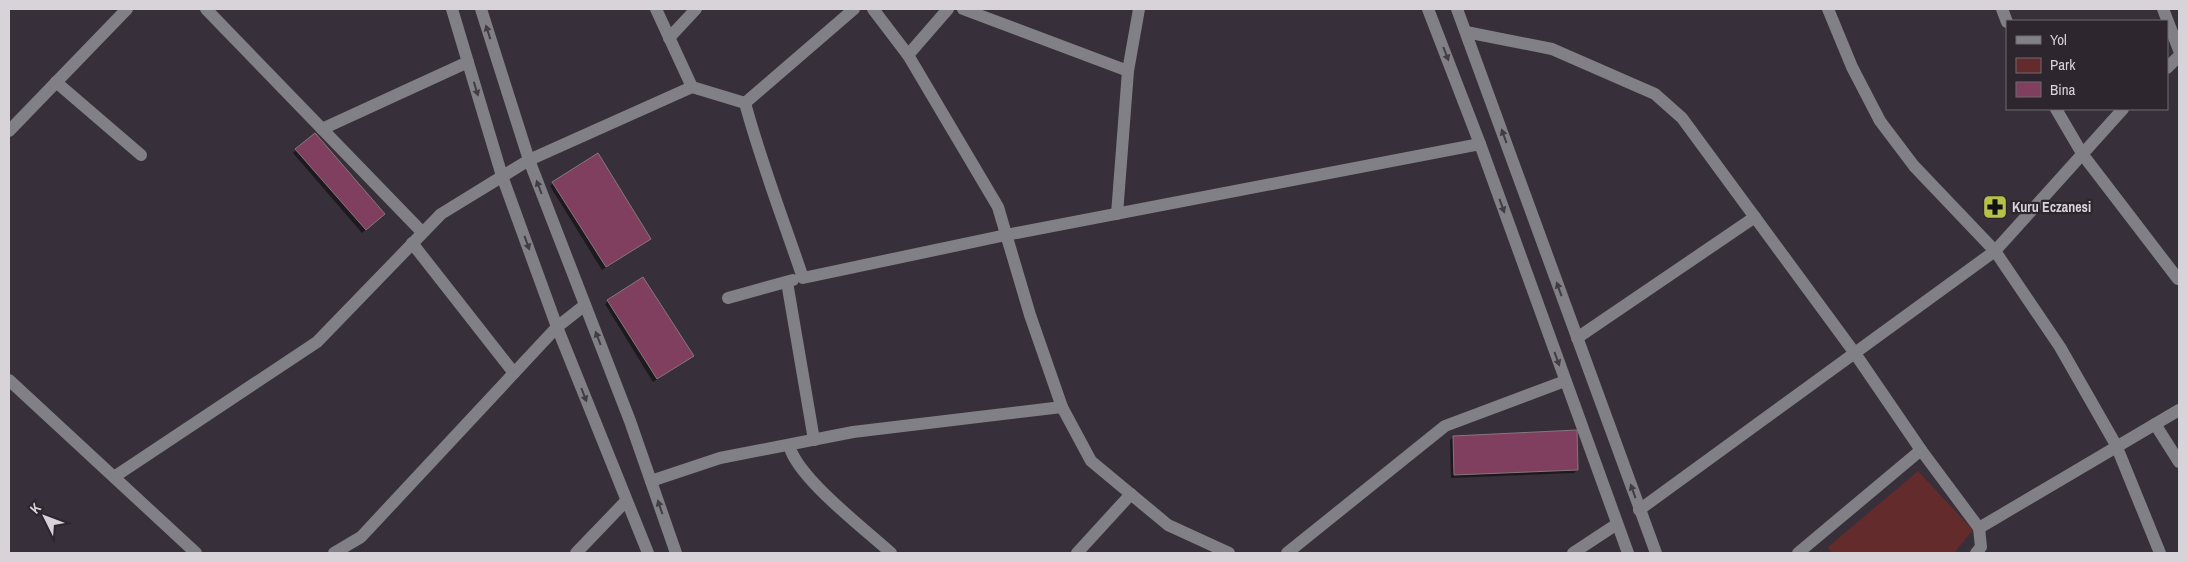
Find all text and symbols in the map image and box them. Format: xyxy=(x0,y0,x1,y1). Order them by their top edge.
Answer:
legend xyxy=(2006,20,2168,110)
one-way arrow xyxy=(484,25,492,40)
text: Yol xyxy=(2050,29,2067,50)
one-way arrow xyxy=(1442,47,1450,62)
text: Park xyxy=(2050,54,2076,75)
text: Bina xyxy=(2050,79,2075,100)
one-way arrow xyxy=(473,82,481,97)
one-way arrow xyxy=(1500,128,1508,143)
one-way arrow xyxy=(535,179,543,194)
pharmacy icon: Kuru Eczanesi xyxy=(1982,194,2008,220)
place label: Kuru Eczanesi xyxy=(2012,198,2091,216)
one-way arrow xyxy=(1499,199,1506,214)
one-way arrow xyxy=(524,236,531,251)
one-way arrow xyxy=(1555,281,1563,296)
one-way arrow xyxy=(593,331,601,345)
one-way arrow xyxy=(1554,352,1561,367)
one-way arrow xyxy=(580,388,588,403)
one-way arrow xyxy=(1629,483,1637,498)
north arrow xyxy=(20,492,70,542)
text: K xyxy=(26,499,45,517)
one-way arrow xyxy=(656,499,664,514)

